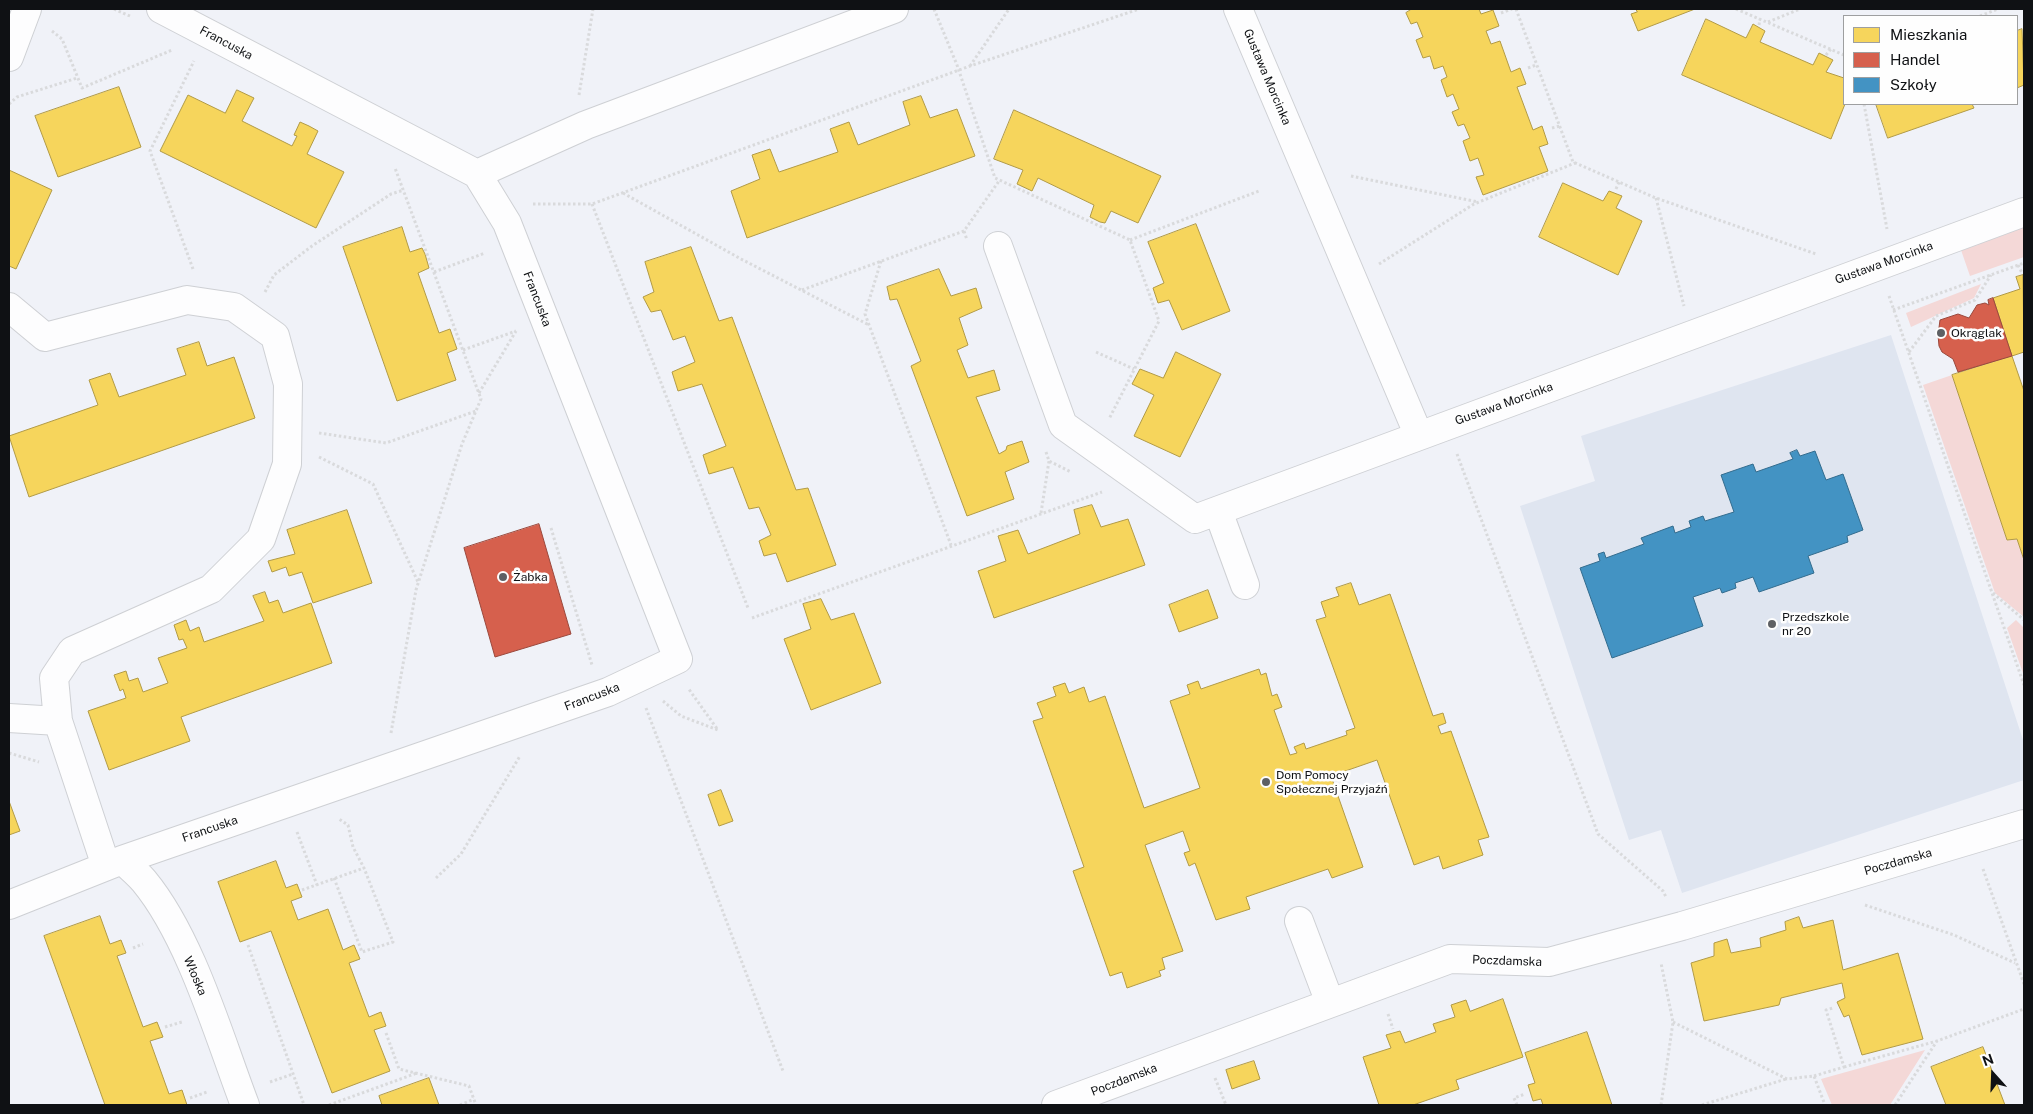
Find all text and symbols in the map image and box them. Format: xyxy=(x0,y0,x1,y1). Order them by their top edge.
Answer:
legend xyxy=(1843,15,2018,105)
street label: Francuska xyxy=(197,23,255,63)
text: Mieszkania xyxy=(1890,26,1967,43)
street label: Gustawa Morcinka xyxy=(1240,27,1294,127)
text: Handel xyxy=(1890,51,1940,68)
text: Szkoły xyxy=(1890,76,1937,93)
street label: Gustawa Morcinka xyxy=(1833,239,1935,287)
street label: Francuska xyxy=(520,269,554,329)
place label: Okrąglak xyxy=(1951,326,2002,340)
marker: Okrąglak xyxy=(1935,327,1947,339)
street label: Gustawa Morcinka xyxy=(1453,380,1555,428)
place label: Żabka xyxy=(513,570,548,584)
marker: Żabka xyxy=(497,571,509,583)
place label: Przedszkole nr 20 xyxy=(1782,610,1849,638)
marker: Przedszkole nr 20 xyxy=(1766,618,1778,630)
street label: Francuska xyxy=(562,680,622,714)
place label: Dom Pomocy Społecznej Przyjaźń xyxy=(1276,768,1388,796)
marker: Dom Pomocy Społecznej Przyjaźń xyxy=(1260,776,1272,788)
street label: Francuska xyxy=(180,813,240,845)
street label: Poczdamska xyxy=(1862,845,1934,879)
street label: Poczdamska xyxy=(1472,953,1542,969)
street label: Włoska xyxy=(180,954,210,998)
north arrow xyxy=(1968,1049,2018,1099)
text: N xyxy=(1980,1051,1996,1069)
street label: Poczdamska xyxy=(1089,1061,1159,1099)

